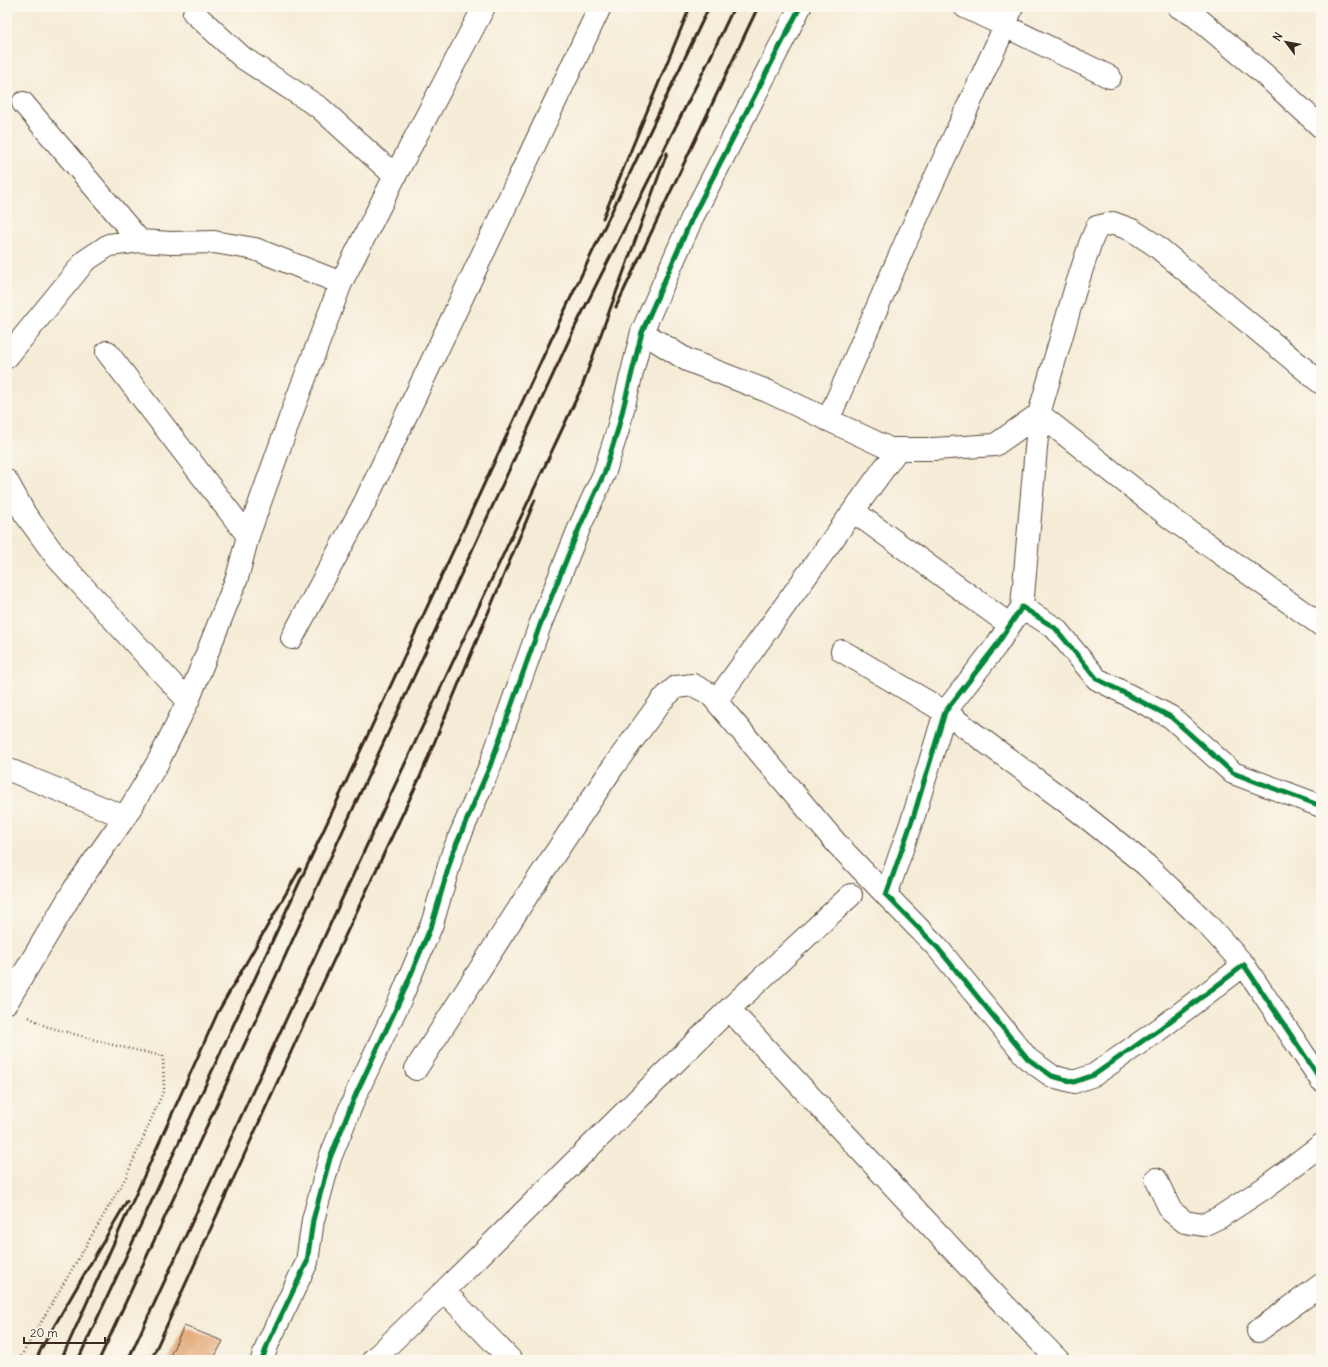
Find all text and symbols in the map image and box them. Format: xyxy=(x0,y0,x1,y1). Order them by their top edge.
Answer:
north arrow xyxy=(1266,22,1306,62)
text: N xyxy=(1270,30,1285,44)
scale bar xyxy=(24,1319,105,1345)
text: 20 m xyxy=(30,1325,58,1340)

